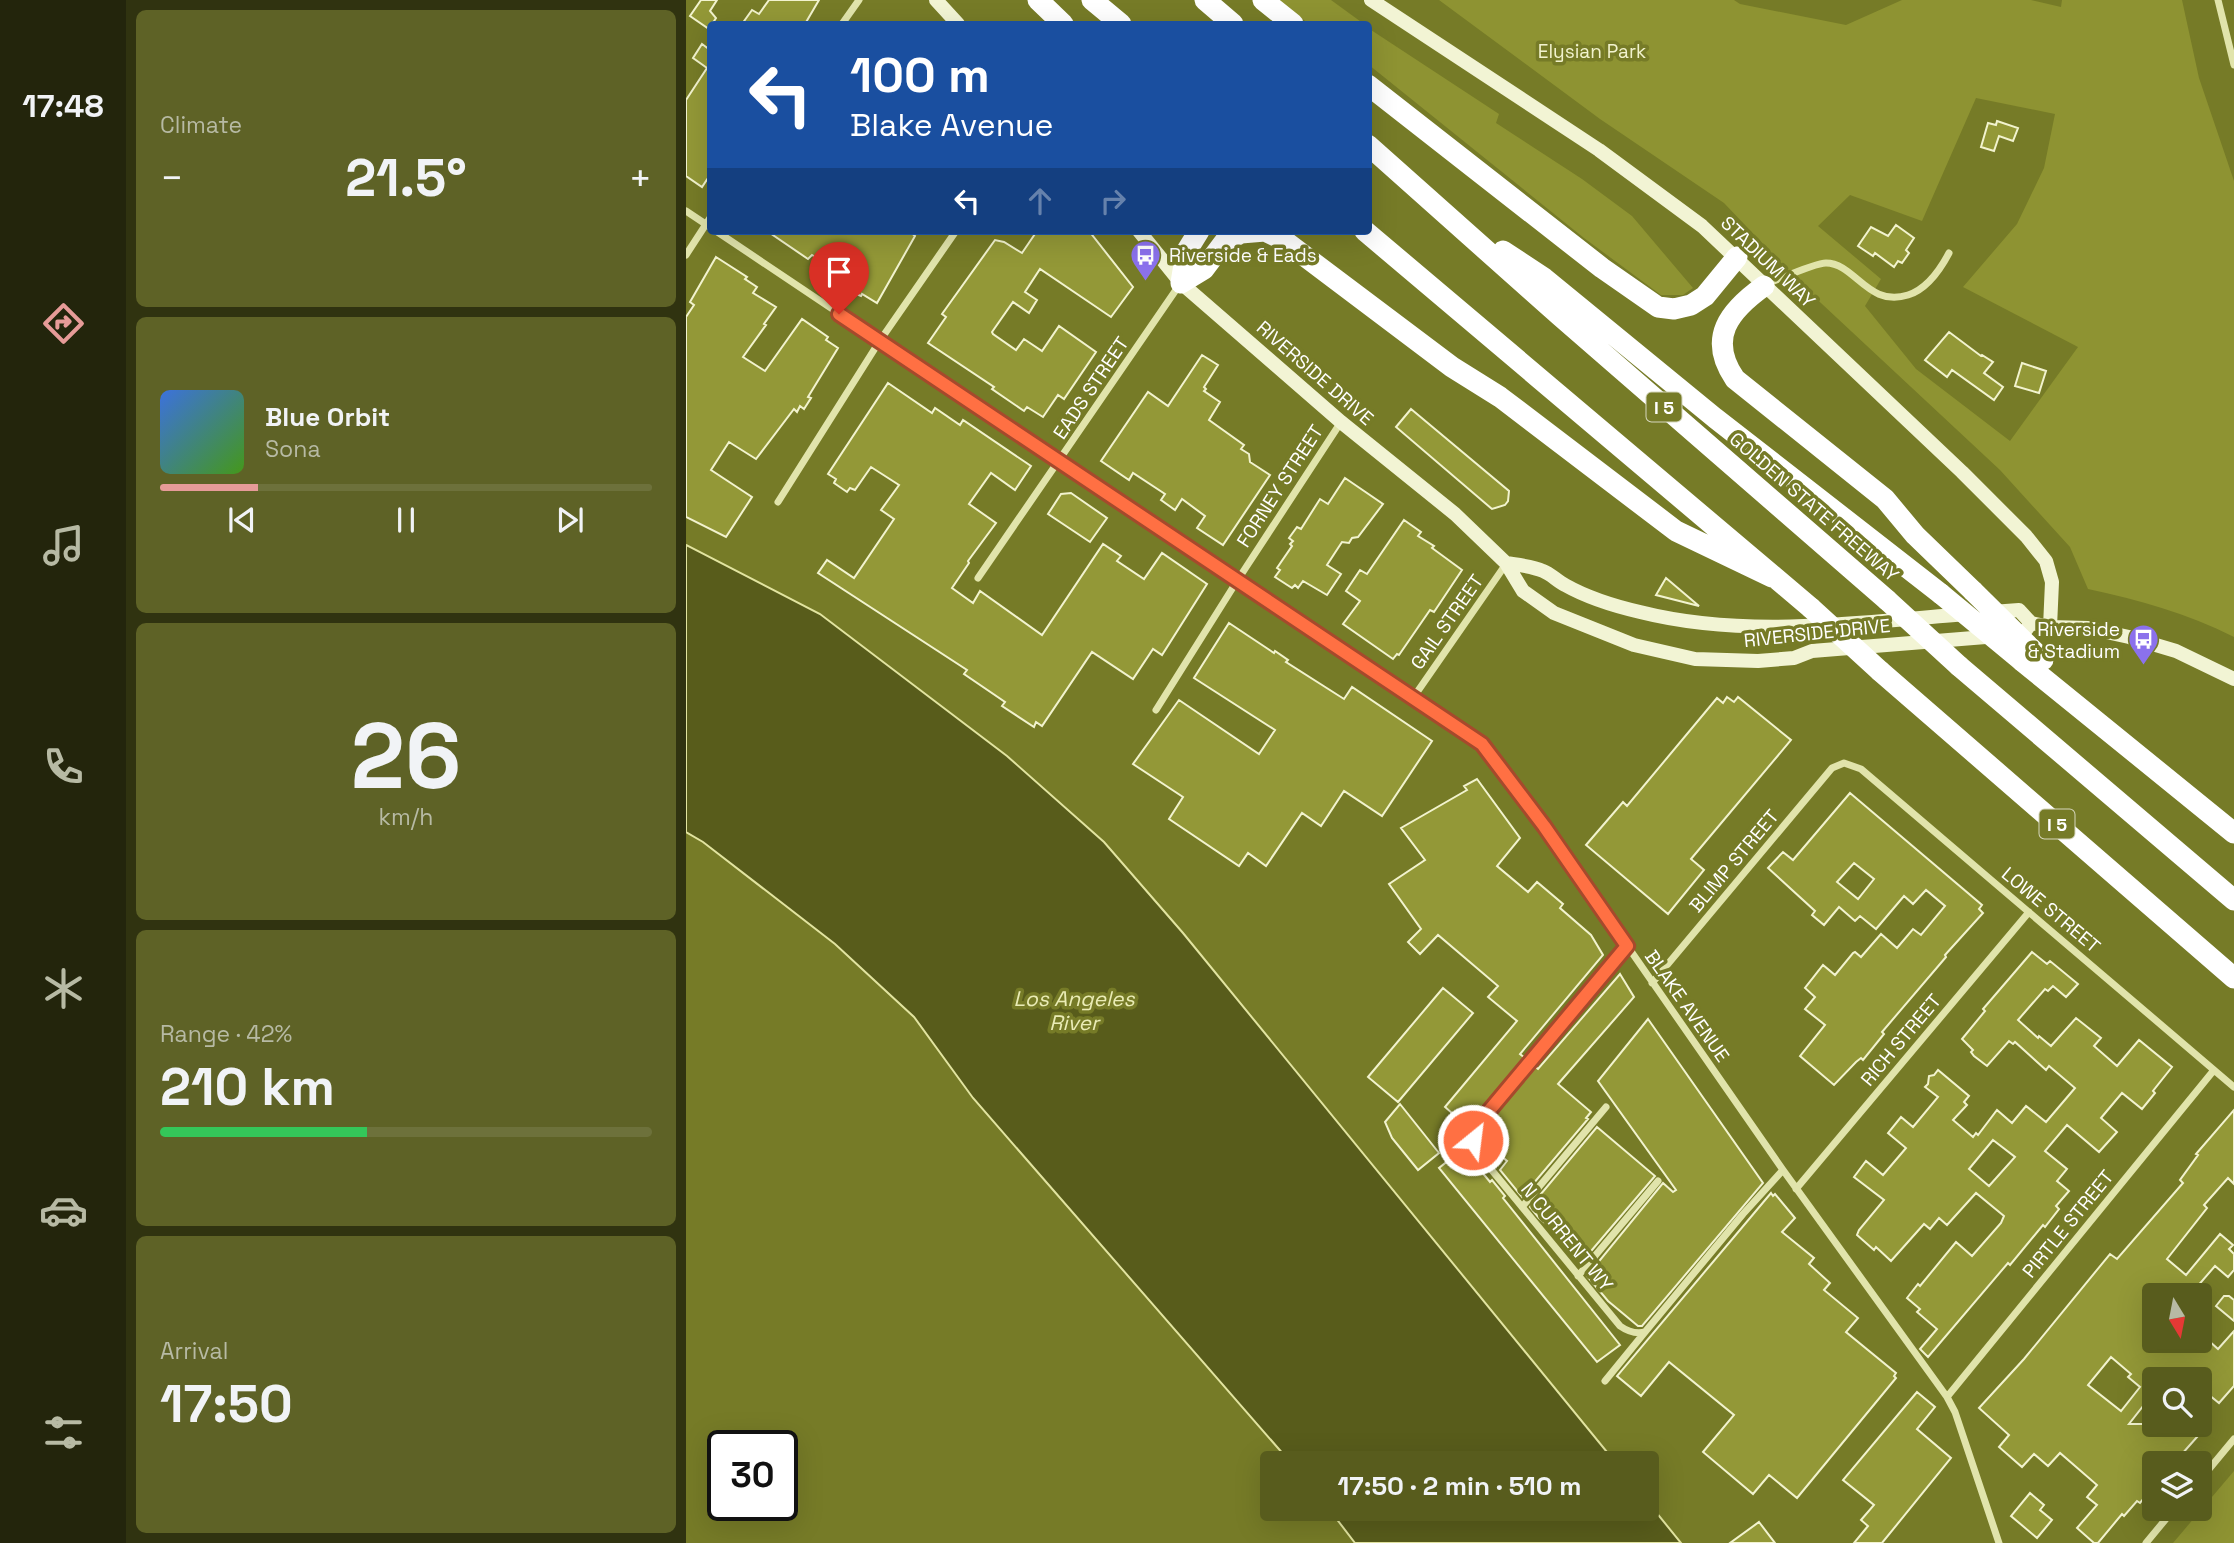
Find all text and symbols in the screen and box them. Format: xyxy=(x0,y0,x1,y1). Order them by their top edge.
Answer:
park label: Elysian Park xyxy=(1538,39,1646,64)
text: 100 m xyxy=(850,44,990,106)
icon: left xyxy=(735,49,826,140)
text: 17:48 xyxy=(22,86,104,126)
text: Blake Avenue xyxy=(850,105,1054,145)
text: Climate xyxy=(160,110,242,140)
text: 21.5° xyxy=(345,145,467,211)
text: − xyxy=(160,154,184,202)
text: + xyxy=(628,154,652,202)
icon: left xyxy=(948,182,986,220)
icon: ahead xyxy=(1021,182,1059,220)
icon: right xyxy=(1094,182,1132,220)
street label: STADIUM WAY xyxy=(1715,211,1821,314)
bus stop icon: Riverside & Eads xyxy=(1129,238,1163,282)
pin xyxy=(809,242,869,314)
place label: Riverside & Eads xyxy=(1169,243,1317,268)
icon: arrive xyxy=(820,253,858,291)
icon: directions xyxy=(39,299,88,348)
street label: RIVERSIDE DRIVE xyxy=(1251,315,1379,431)
street label: EADS STREET xyxy=(1047,332,1135,444)
road number: I 5 xyxy=(1646,393,1682,422)
text: Blue Orbit xyxy=(265,400,390,434)
street label: FORNEY STREET xyxy=(1231,420,1329,552)
street label: GOLDEN STATE FREEWAY xyxy=(1724,427,1904,588)
text: Sona xyxy=(265,434,321,464)
icon: previous xyxy=(223,501,261,539)
icon: pause xyxy=(387,501,425,539)
icon: next xyxy=(551,501,589,539)
icon: music xyxy=(39,521,88,570)
street label: GAIL STREET xyxy=(1405,569,1489,675)
street label: RIVERSIDE DRIVE xyxy=(1742,613,1892,653)
place label: Riverside & Stadium xyxy=(2028,617,2120,664)
bus stop icon: Riverside & Stadium xyxy=(2126,623,2160,667)
text: 26 xyxy=(351,698,461,815)
icon: phone xyxy=(39,742,88,791)
text: km/h xyxy=(379,802,433,832)
street label: BLIMP STREET xyxy=(1684,804,1784,918)
road number: I 5 xyxy=(2040,810,2074,838)
street label: LOWE STREET xyxy=(1996,861,2106,959)
street label: BLAKE AVENUE xyxy=(1639,945,1735,1067)
icon: climate xyxy=(39,964,88,1013)
water label: Los Angeles River xyxy=(1013,985,1136,1036)
street label: RICH STREET xyxy=(1855,989,1947,1091)
text: Range · 42% xyxy=(160,1019,292,1049)
text: 210 km xyxy=(160,1054,335,1120)
position arrow xyxy=(1436,1103,1510,1177)
street label: PIRTLE STREET xyxy=(2017,1165,2119,1283)
street label: N CURRENT WY xyxy=(1515,1177,1619,1297)
icon: car xyxy=(39,1186,88,1235)
north arrow xyxy=(2142,1283,2212,1353)
map controls xyxy=(2142,1283,2212,1521)
text: Arrival xyxy=(160,1336,228,1366)
button: search xyxy=(2142,1367,2212,1437)
text: 17:50 xyxy=(160,1371,293,1437)
icon: filters xyxy=(39,1408,88,1457)
speed limit sign: 30 xyxy=(707,1430,798,1521)
button: layers xyxy=(2142,1451,2212,1521)
text: 17:50 · 2 min · 510 m xyxy=(1338,1469,1581,1503)

